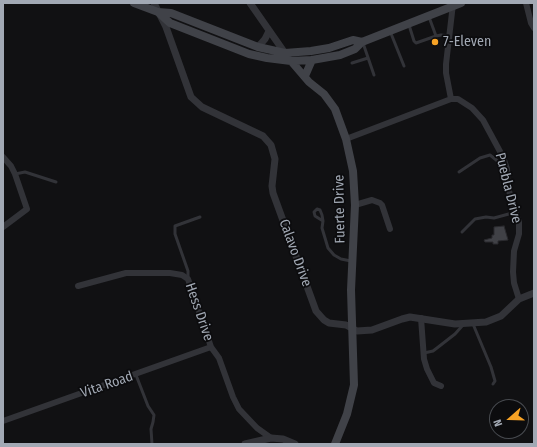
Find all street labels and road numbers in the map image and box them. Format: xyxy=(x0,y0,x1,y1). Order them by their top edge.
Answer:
street label: Puebla Drive xyxy=(491,151,525,225)
street label: Fuerte Drive xyxy=(331,174,349,244)
street label: Calavo Drive xyxy=(275,217,315,289)
street label: Hess Drive xyxy=(181,281,217,343)
street label: Vita Road xyxy=(79,368,135,402)

